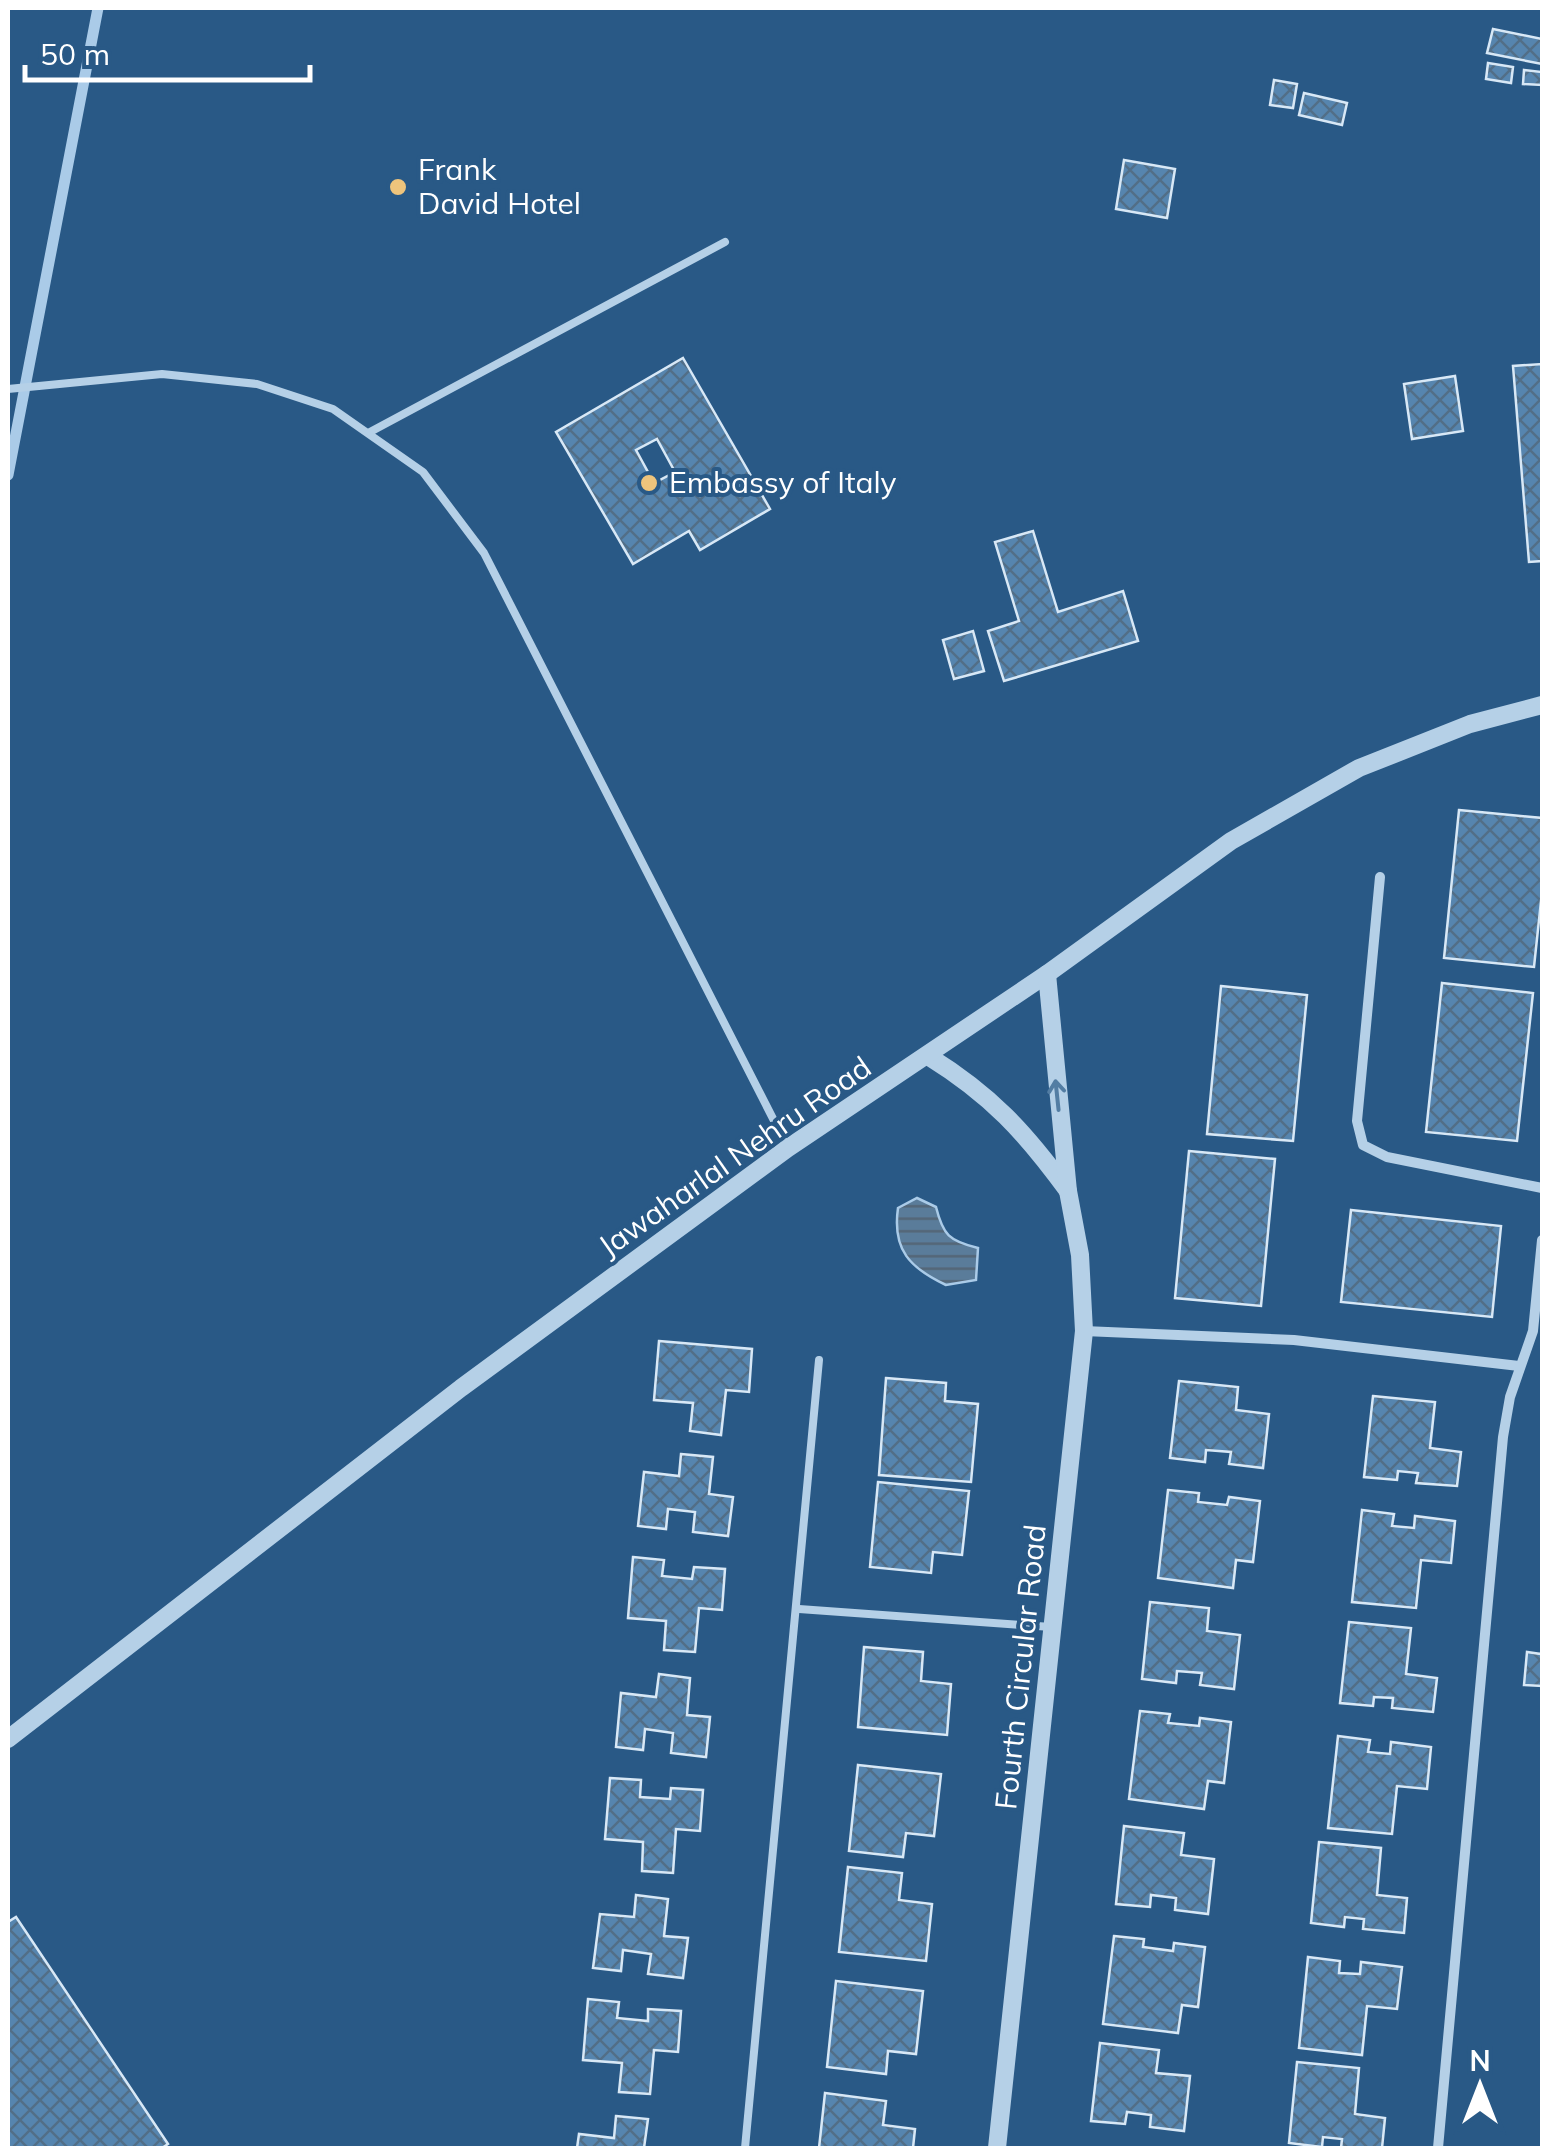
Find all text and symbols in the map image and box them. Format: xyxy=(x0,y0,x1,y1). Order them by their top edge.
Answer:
scale bar xyxy=(25,20,310,82)
text: 50 m xyxy=(40,35,110,73)
place label: Frank David Hotel xyxy=(418,150,581,222)
marker: Frank David Hotel xyxy=(387,176,409,198)
place label: Embassy of Italy xyxy=(669,463,897,501)
marker: Embassy of Italy xyxy=(638,472,660,494)
street label: Jawaharlal Nehru Road xyxy=(591,1048,878,1265)
one-way arrow xyxy=(1047,1079,1066,1111)
street label: Fourth Circular Road xyxy=(986,1523,1054,1811)
north arrow xyxy=(1430,2036,1530,2136)
text: N xyxy=(1469,2043,1491,2078)

